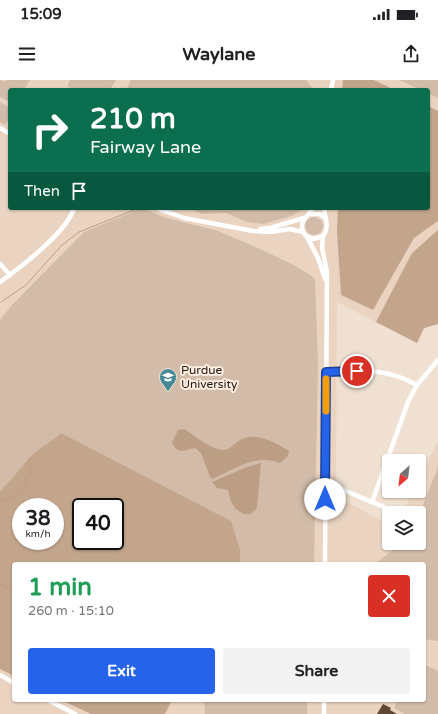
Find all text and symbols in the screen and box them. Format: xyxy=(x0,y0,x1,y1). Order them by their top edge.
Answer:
text: 15:09 xyxy=(20,5,62,23)
icon: menu xyxy=(16,43,38,65)
text: Waylane xyxy=(183,43,255,65)
icon: share xyxy=(400,43,422,65)
text: 210 m xyxy=(90,102,176,136)
icon: right xyxy=(24,104,76,156)
text: Fairway Lane xyxy=(90,136,201,158)
icon: arrive xyxy=(68,180,90,202)
text: Then xyxy=(24,182,60,200)
pin xyxy=(340,354,374,388)
icon: arrive xyxy=(346,360,368,382)
place label: Purdue University xyxy=(181,363,238,391)
school or university icon: Purdue University xyxy=(158,367,178,392)
north arrow xyxy=(382,454,426,498)
map controls xyxy=(382,454,426,550)
position arrow xyxy=(304,478,346,520)
speed limit sign: 40 xyxy=(72,498,124,550)
button: layers xyxy=(382,506,426,550)
text: 38 xyxy=(25,507,51,531)
text: km/h xyxy=(25,528,51,540)
text: 1 min xyxy=(28,573,92,602)
button: close xyxy=(368,575,410,617)
text: 260 m · 15:10 xyxy=(28,603,114,619)
button: Exit xyxy=(28,648,215,694)
button: Share xyxy=(223,648,410,694)

